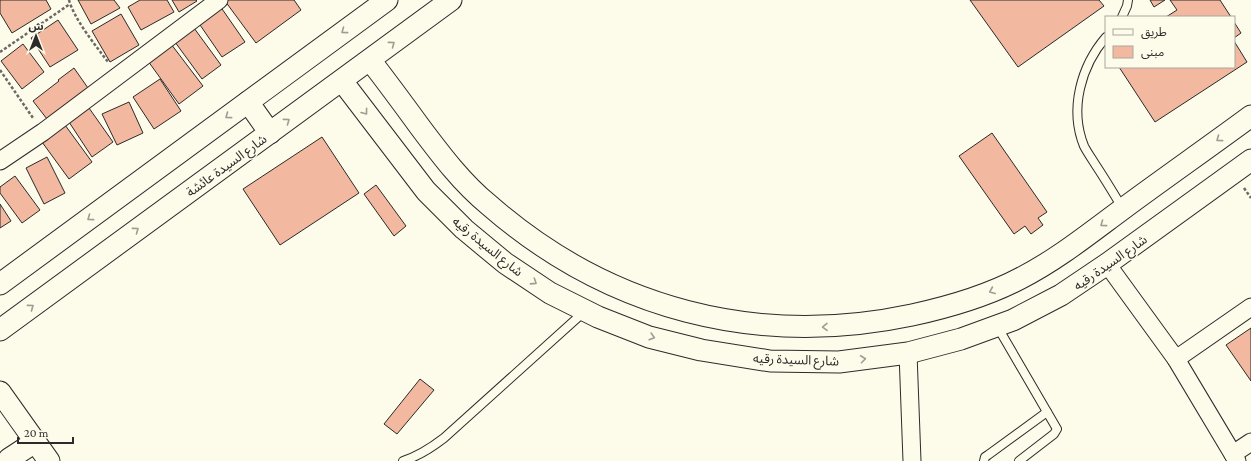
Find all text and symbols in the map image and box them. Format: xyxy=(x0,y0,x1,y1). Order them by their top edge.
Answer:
north arrow xyxy=(16,16,56,56)
legend xyxy=(1105,16,1235,68)
text: ش xyxy=(28,20,44,33)
text: طريق xyxy=(1141,25,1167,40)
one-way arrow xyxy=(342,27,349,34)
one-way arrow xyxy=(387,42,394,49)
text: مبنى xyxy=(1141,45,1164,59)
one-way arrow xyxy=(361,107,368,114)
one-way arrow xyxy=(226,112,233,119)
one-way arrow xyxy=(282,119,289,126)
street label: شارع السيدة عائشة xyxy=(183,131,271,202)
one-way arrow xyxy=(1217,134,1224,141)
street label: شارع السيدة رقيه xyxy=(448,213,526,282)
one-way arrow xyxy=(87,214,94,221)
one-way arrow xyxy=(1100,219,1107,226)
one-way arrow xyxy=(132,228,139,235)
street label: شارع السيدة رقيه xyxy=(1071,232,1152,296)
one-way arrow xyxy=(530,277,537,285)
one-way arrow xyxy=(989,286,997,294)
one-way arrow xyxy=(27,305,34,312)
one-way arrow xyxy=(822,323,828,331)
one-way arrow xyxy=(648,332,655,341)
street label: شارع السيدة رقيه xyxy=(753,351,839,371)
one-way arrow xyxy=(860,355,866,364)
scale bar xyxy=(18,419,73,445)
text: 20 m xyxy=(24,426,49,440)

